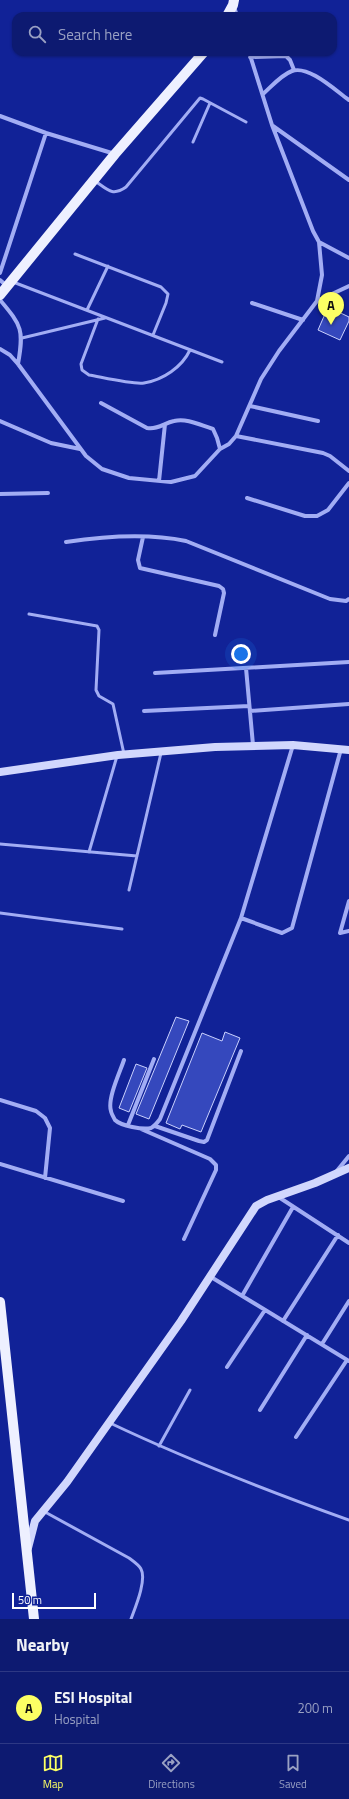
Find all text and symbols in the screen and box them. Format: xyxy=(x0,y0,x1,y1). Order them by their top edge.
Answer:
search box xyxy=(12,12,337,56)
icon: search xyxy=(26,23,48,45)
text: Search here xyxy=(58,23,132,46)
pin: A xyxy=(318,292,344,325)
your location xyxy=(231,644,251,664)
scale bar xyxy=(12,1591,96,1610)
text: 50 m xyxy=(18,1592,42,1608)
text: Nearby xyxy=(16,1632,69,1658)
text: ESI Hospital xyxy=(54,1686,132,1709)
text: A xyxy=(25,1698,33,1718)
text: 200 m xyxy=(297,1698,333,1718)
text: Hospital xyxy=(54,1709,99,1729)
tab: Map xyxy=(42,1752,64,1792)
tab: Directions xyxy=(148,1752,195,1792)
tab: Saved xyxy=(279,1752,307,1792)

